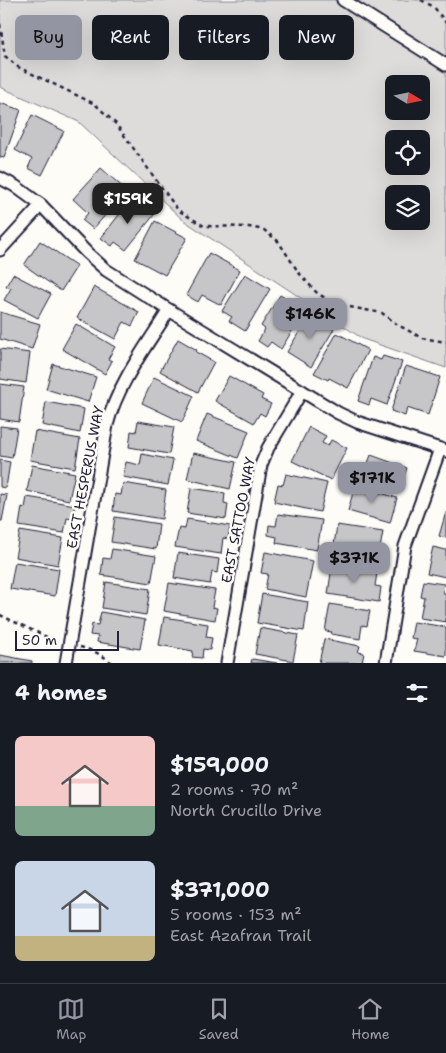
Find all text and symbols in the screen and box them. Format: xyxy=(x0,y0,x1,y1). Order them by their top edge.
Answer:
chip: Buy xyxy=(15,15,82,60)
chip: Rent xyxy=(92,15,169,60)
chip: Filters xyxy=(179,15,269,60)
chip: New xyxy=(279,15,354,60)
north arrow xyxy=(385,75,430,120)
map controls xyxy=(385,75,430,230)
button: locate xyxy=(385,130,430,175)
pin: $159K xyxy=(93,182,163,225)
button: layers xyxy=(385,185,430,230)
text: $159K xyxy=(103,188,153,209)
pin: $146K xyxy=(275,298,345,340)
text: $146K xyxy=(285,303,335,324)
street label: EAST HESPERUS WAY xyxy=(62,404,108,550)
street label: EAST SATTOO WAY xyxy=(217,455,259,585)
pin: $171K xyxy=(337,462,407,504)
text: $171K xyxy=(349,467,395,488)
pin: $371K xyxy=(319,542,389,584)
text: $371K xyxy=(329,547,379,568)
scale bar xyxy=(15,628,119,651)
text: 50 m xyxy=(22,631,57,649)
text: 4 homes xyxy=(15,679,107,707)
icon: filters xyxy=(403,679,431,707)
text: $159,000 xyxy=(170,751,269,779)
icon: home xyxy=(55,756,115,816)
text: 2 rooms · 70 m² xyxy=(170,779,298,800)
text: North Crucillo Drive xyxy=(170,800,322,821)
text: $371,000 xyxy=(170,876,270,904)
icon: home xyxy=(55,881,115,941)
text: 5 rooms · 153 m² xyxy=(170,904,302,925)
text: East Azafran Trail xyxy=(170,925,311,946)
tab: Map xyxy=(56,995,86,1043)
tab: Saved xyxy=(199,995,239,1043)
tab: Home xyxy=(351,995,390,1043)

